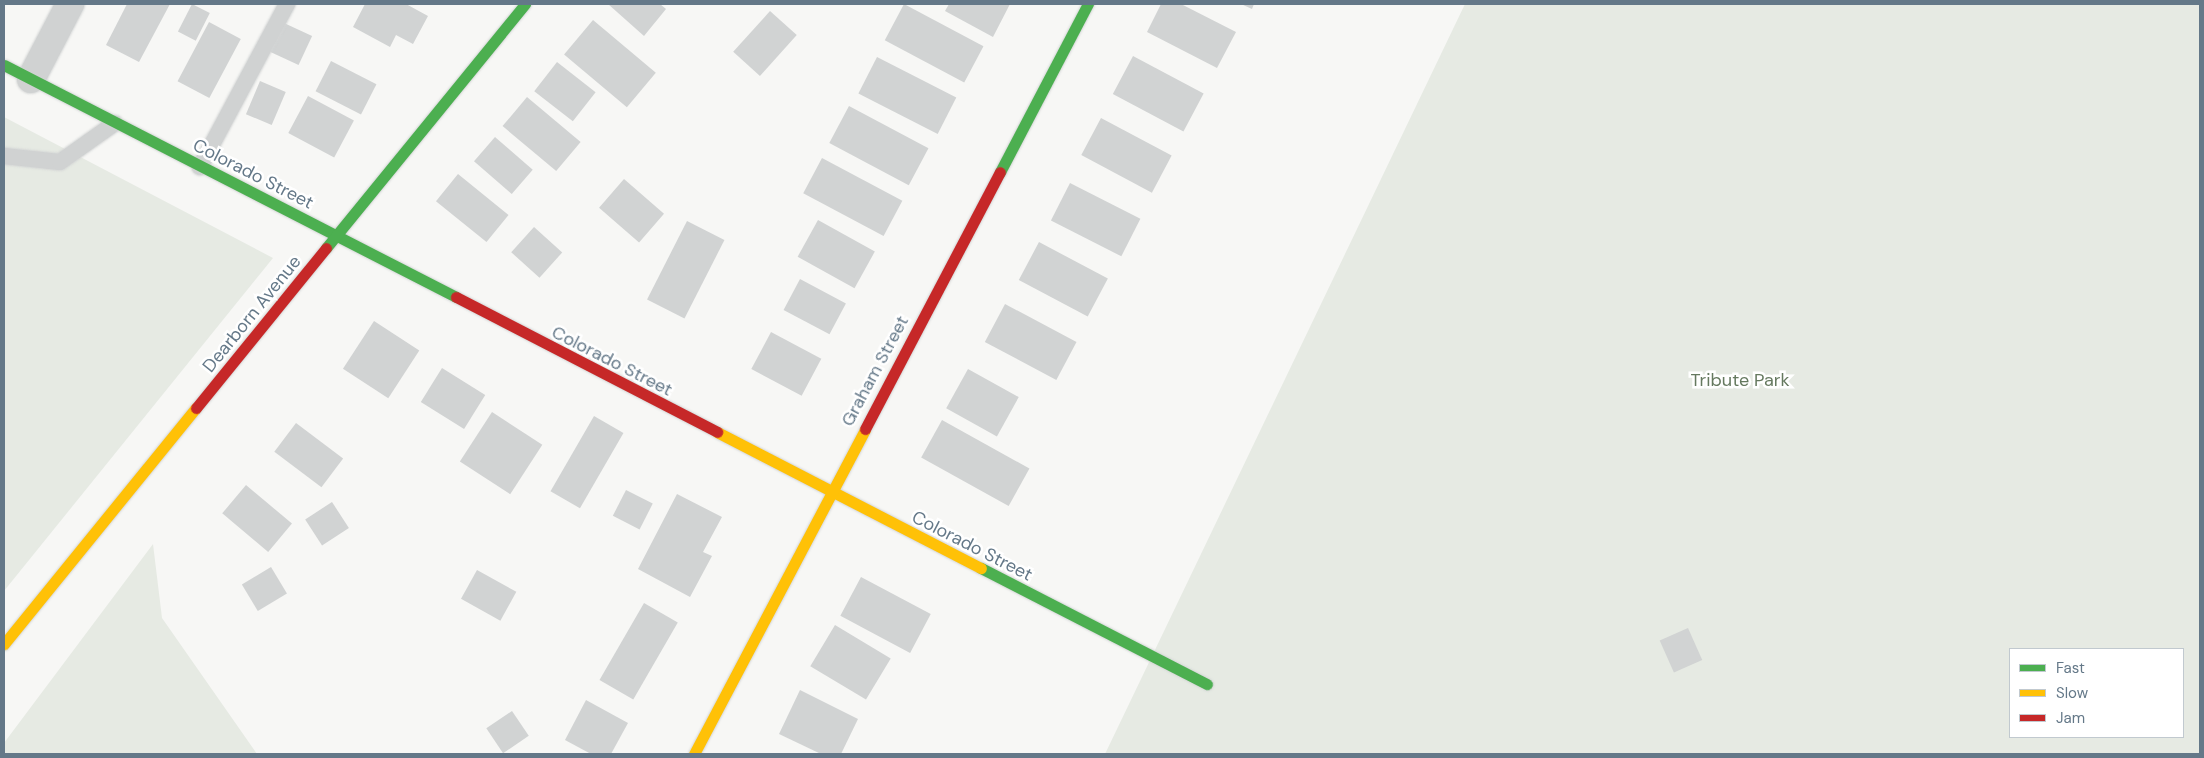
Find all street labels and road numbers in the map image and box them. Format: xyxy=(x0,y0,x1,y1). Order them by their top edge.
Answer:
street label: Colorado Street xyxy=(189,134,317,214)
street label: Dearborn Avenue xyxy=(198,251,306,377)
street label: Graham Street xyxy=(837,312,913,430)
street label: Colorado Street xyxy=(548,321,676,401)
street label: Colorado Street xyxy=(908,506,1036,586)

